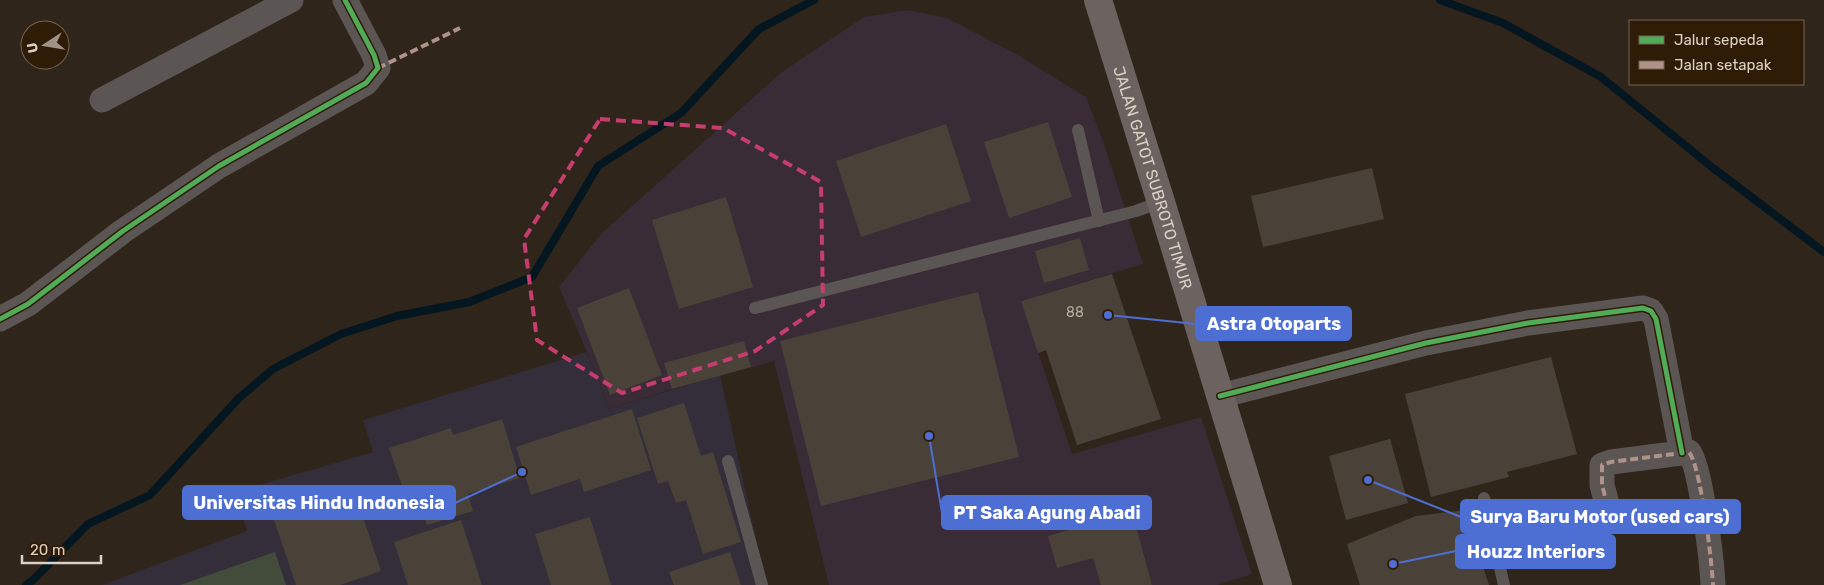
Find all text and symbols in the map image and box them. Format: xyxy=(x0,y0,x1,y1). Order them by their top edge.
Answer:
north arrow xyxy=(20,20,70,70)
legend xyxy=(1629,20,1804,85)
text: Jalur sepeda xyxy=(1674,31,1764,49)
text: U xyxy=(23,41,42,54)
text: Jalan setapak xyxy=(1674,56,1772,74)
street label: JALAN GATOT SUBROTO TIMUR xyxy=(1109,64,1196,292)
house number: 88 xyxy=(1066,304,1084,321)
callout: Astra Otoparts xyxy=(1196,307,1351,340)
text: Astra Otoparts xyxy=(1207,313,1341,335)
callout: Universitas Hindu Indonesia xyxy=(183,486,455,519)
text: Universitas Hindu Indonesia xyxy=(193,492,445,514)
callout: PT Saka Agung Abadi xyxy=(942,496,1151,529)
callout: Surya Baru Motor (used cars) xyxy=(1461,500,1740,533)
text: PT Saka Agung Abadi xyxy=(953,502,1141,524)
text: Surya Baru Motor (used cars) xyxy=(1470,506,1730,528)
scale bar xyxy=(22,532,101,564)
callout: Houzz Interiors xyxy=(1456,535,1615,568)
text: 20 m xyxy=(30,541,65,559)
text: Houzz Interiors xyxy=(1467,541,1605,563)

